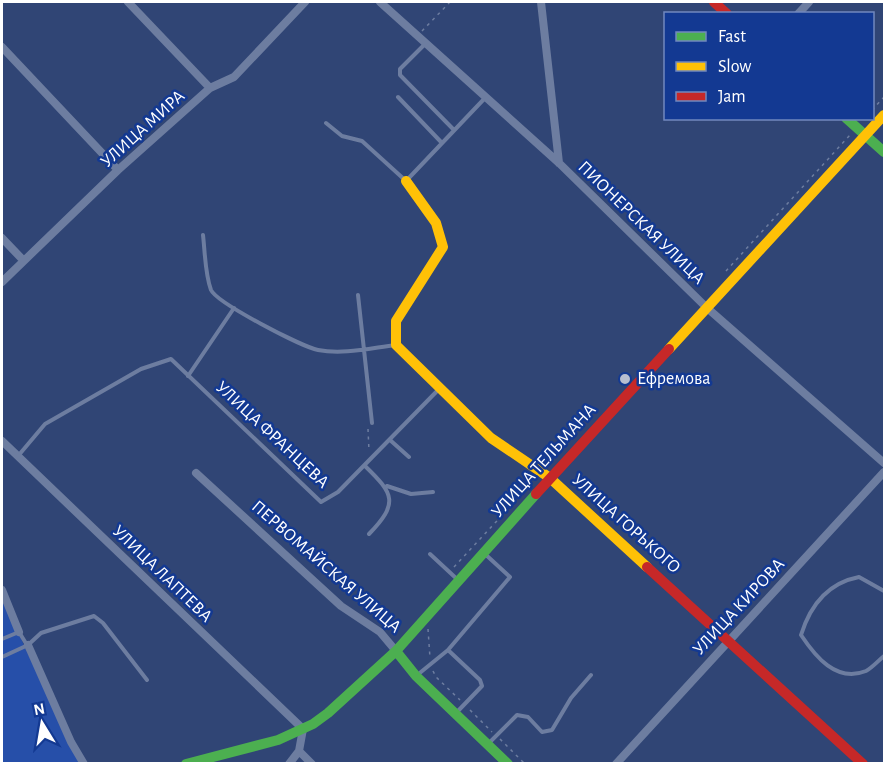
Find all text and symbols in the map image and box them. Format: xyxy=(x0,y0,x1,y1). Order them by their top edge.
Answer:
legend xyxy=(664,12,874,120)
text: Fast xyxy=(718,28,746,46)
text: Slow xyxy=(718,58,751,76)
street label: УЛИЦА МИРА xyxy=(98,87,189,171)
text: Jam xyxy=(718,88,746,106)
street label: ПИОНЕРСКАЯ УЛИЦА xyxy=(574,158,708,288)
place label: Ефремова xyxy=(637,370,710,388)
marker: Ефремова xyxy=(618,372,632,386)
street label: УЛИЦА ФРАНЦЕВА xyxy=(212,378,332,492)
street label: УЛИЦА ТЕЛЬМАНА xyxy=(488,400,600,521)
street label: УЛИЦА ГОРЬКОГО xyxy=(568,471,684,577)
street label: ПЕРВОМАЙСКАЯ УЛИЦА xyxy=(248,496,406,637)
street label: УЛИЦА ЛАПТЕВА xyxy=(109,522,216,626)
street label: УЛИЦА КИРОВА xyxy=(690,555,788,659)
north arrow xyxy=(12,693,72,753)
text: N xyxy=(32,700,46,718)

